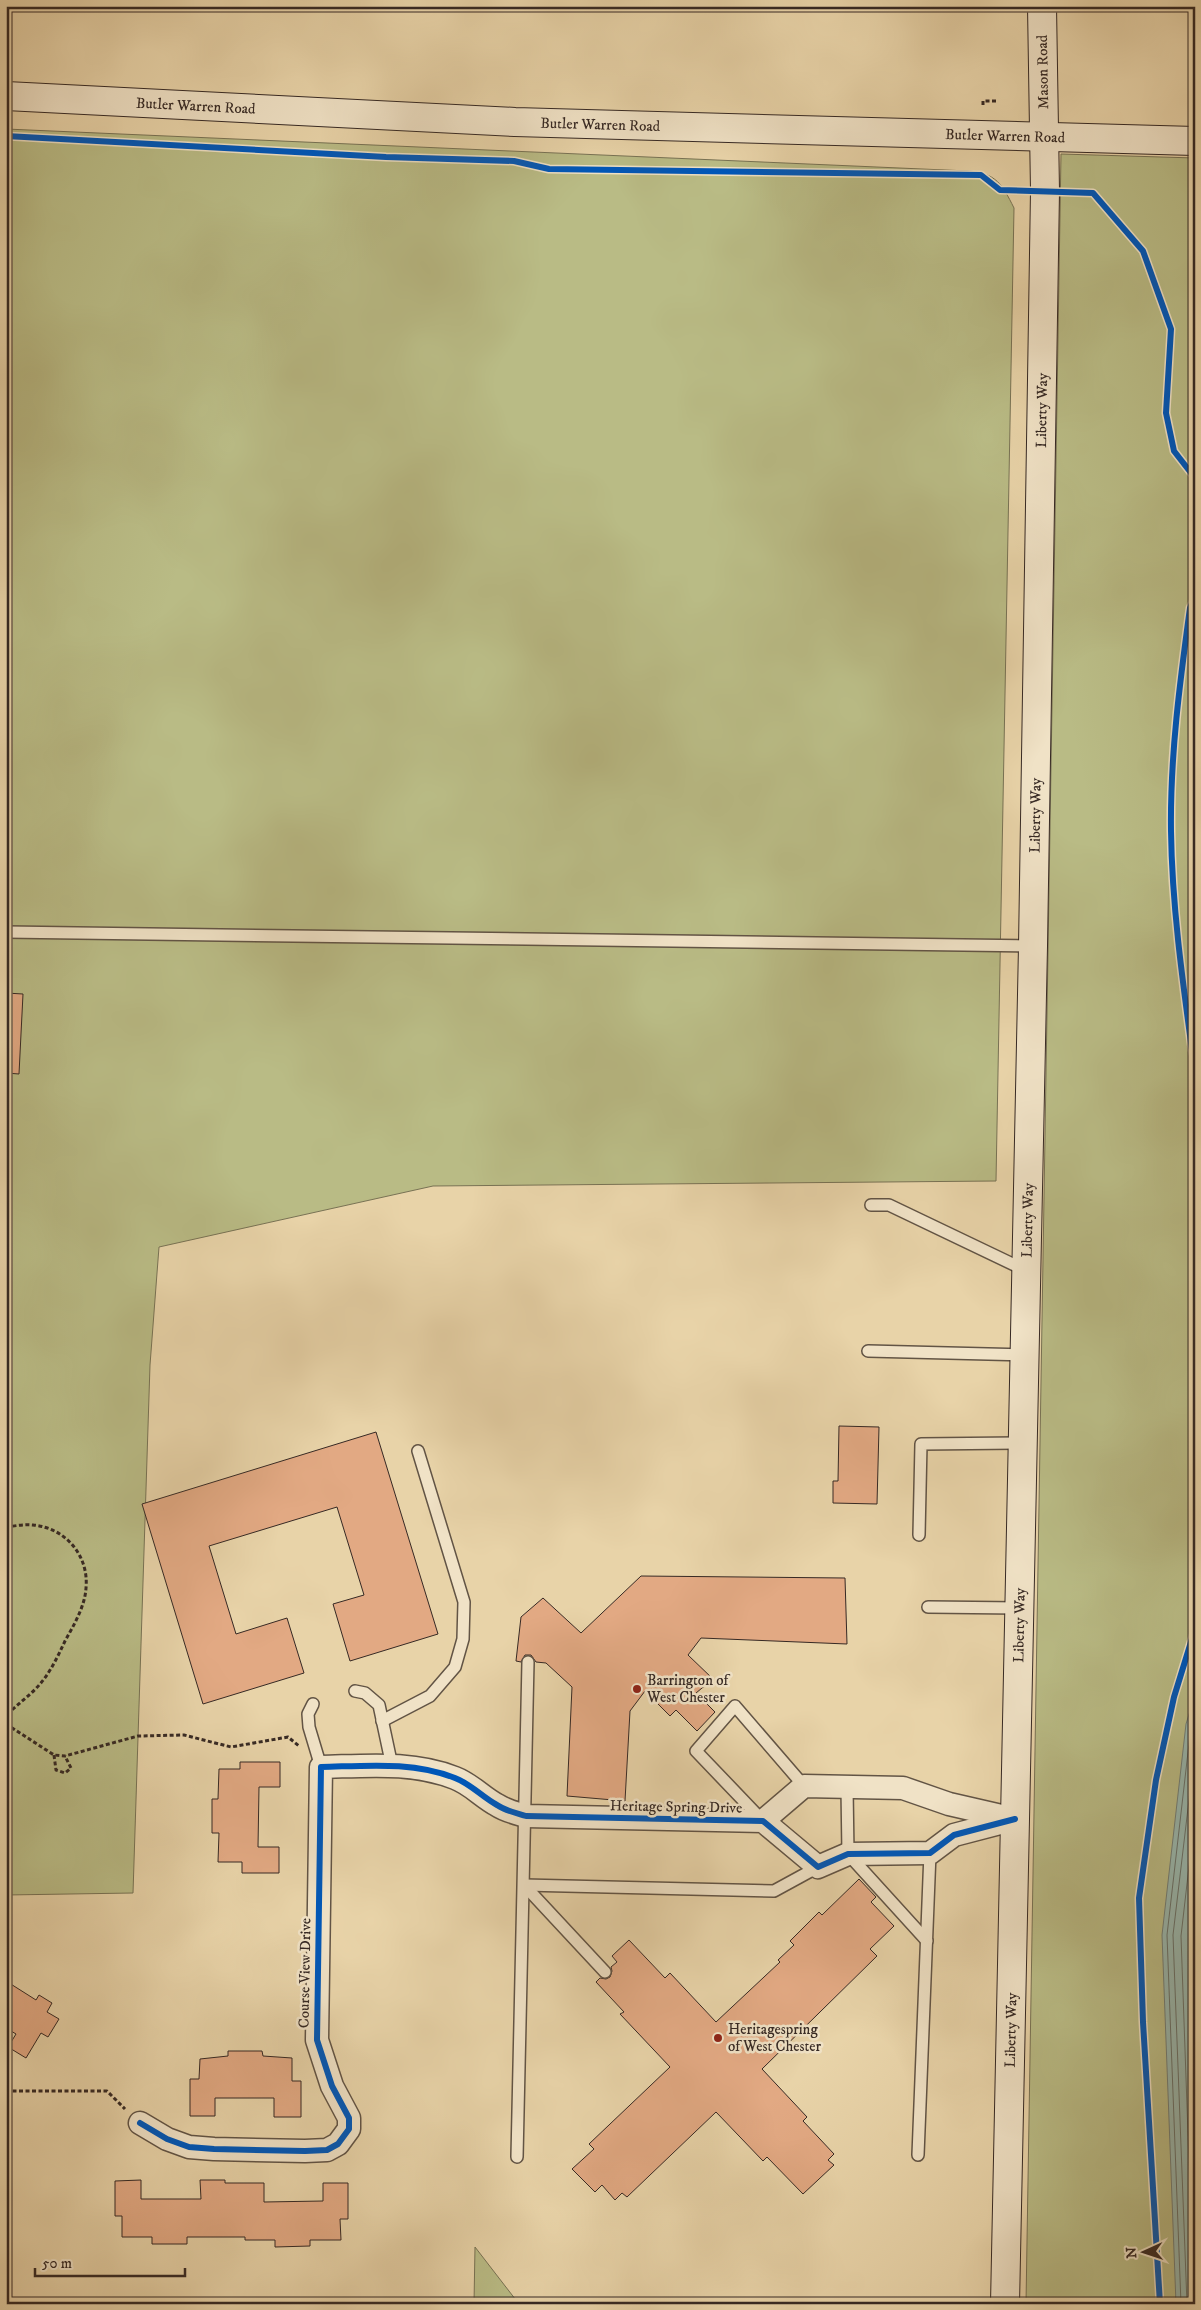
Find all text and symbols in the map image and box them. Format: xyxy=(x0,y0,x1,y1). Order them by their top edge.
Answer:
street label: Mason Road xyxy=(1033,34,1053,109)
street label: Butler Warren Road xyxy=(135,93,257,118)
street label: Butler Warren Road xyxy=(540,113,661,136)
street label: Butler Warren Road xyxy=(945,125,1066,147)
street label: Liberty Way xyxy=(1031,372,1052,448)
street label: Liberty Way xyxy=(1025,777,1045,853)
street label: Liberty Way xyxy=(1017,1182,1038,1258)
street label: Liberty Way xyxy=(1009,1587,1029,1663)
place label: Barrington of West Chester xyxy=(646,1671,730,1707)
marker: Barrington of West Chester xyxy=(631,1683,643,1695)
street label: Heritage Spring Drive xyxy=(610,1796,742,1818)
street label: Course View Drive xyxy=(295,1918,315,2028)
street label: Liberty Way xyxy=(1000,1992,1021,2068)
place label: Heritagespring of West Chester xyxy=(728,2020,822,2056)
marker: Heritagespring of West Chester xyxy=(712,2032,724,2044)
north arrow xyxy=(1118,2228,1168,2278)
scale bar xyxy=(35,2245,185,2277)
text: N xyxy=(1123,2246,1141,2259)
text: 50 m xyxy=(42,2254,72,2273)

